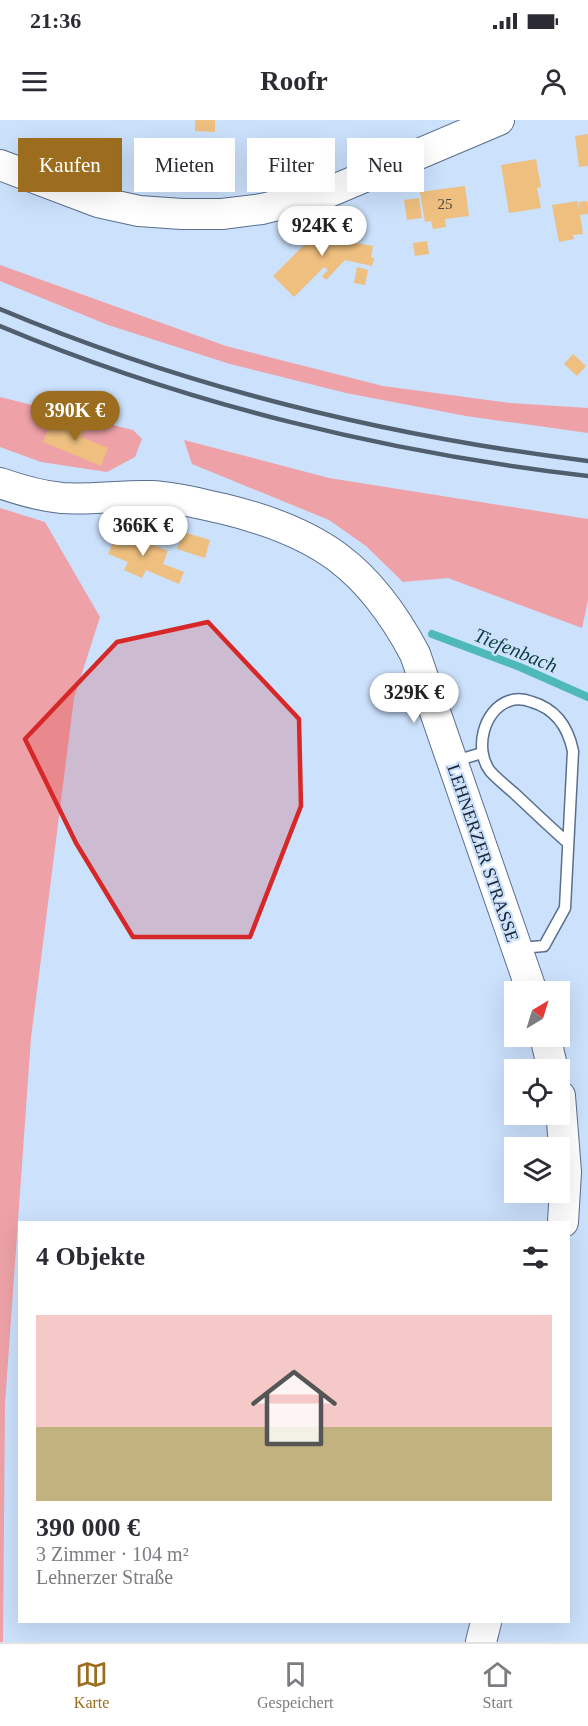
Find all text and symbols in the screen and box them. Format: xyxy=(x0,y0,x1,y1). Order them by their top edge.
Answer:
text: 21:36 xyxy=(30,8,81,33)
icon: menu xyxy=(18,65,51,98)
icon: person xyxy=(537,65,570,98)
text: Roofr xyxy=(260,66,328,96)
chip: Kaufen xyxy=(18,138,122,192)
chip: Mieten xyxy=(134,138,235,192)
chip: Filter xyxy=(247,138,335,192)
chip: Neu xyxy=(347,138,424,192)
house number: 25 xyxy=(438,196,453,212)
pin: 924K € xyxy=(273,206,371,257)
text: 924K € xyxy=(292,214,352,236)
pin: 390K € xyxy=(26,391,124,442)
text: 390K € xyxy=(45,399,105,421)
pin: 366K € xyxy=(94,506,192,557)
text: 366K € xyxy=(113,514,173,536)
water label: Tiefenbach xyxy=(471,623,561,678)
pin: 329K € xyxy=(365,673,463,724)
text: 329K € xyxy=(384,681,444,703)
street label: LEHNERZER STRASSE xyxy=(443,762,523,944)
north arrow xyxy=(504,981,570,1047)
map controls xyxy=(504,981,570,1203)
button: locate xyxy=(504,1059,570,1125)
button: layers xyxy=(504,1137,570,1203)
icon: filters xyxy=(519,1241,552,1274)
text: 4 Objekte xyxy=(36,1242,145,1271)
icon: home xyxy=(240,1354,348,1462)
text: 390 000 € xyxy=(36,1513,140,1542)
text: 3 Zimmer · 104 m² xyxy=(36,1543,189,1565)
text: Lehnerzer Straße xyxy=(36,1566,173,1588)
tab: Karte xyxy=(74,1658,109,1712)
tab: Gespeichert xyxy=(257,1658,333,1712)
tab: Start xyxy=(481,1658,514,1712)

